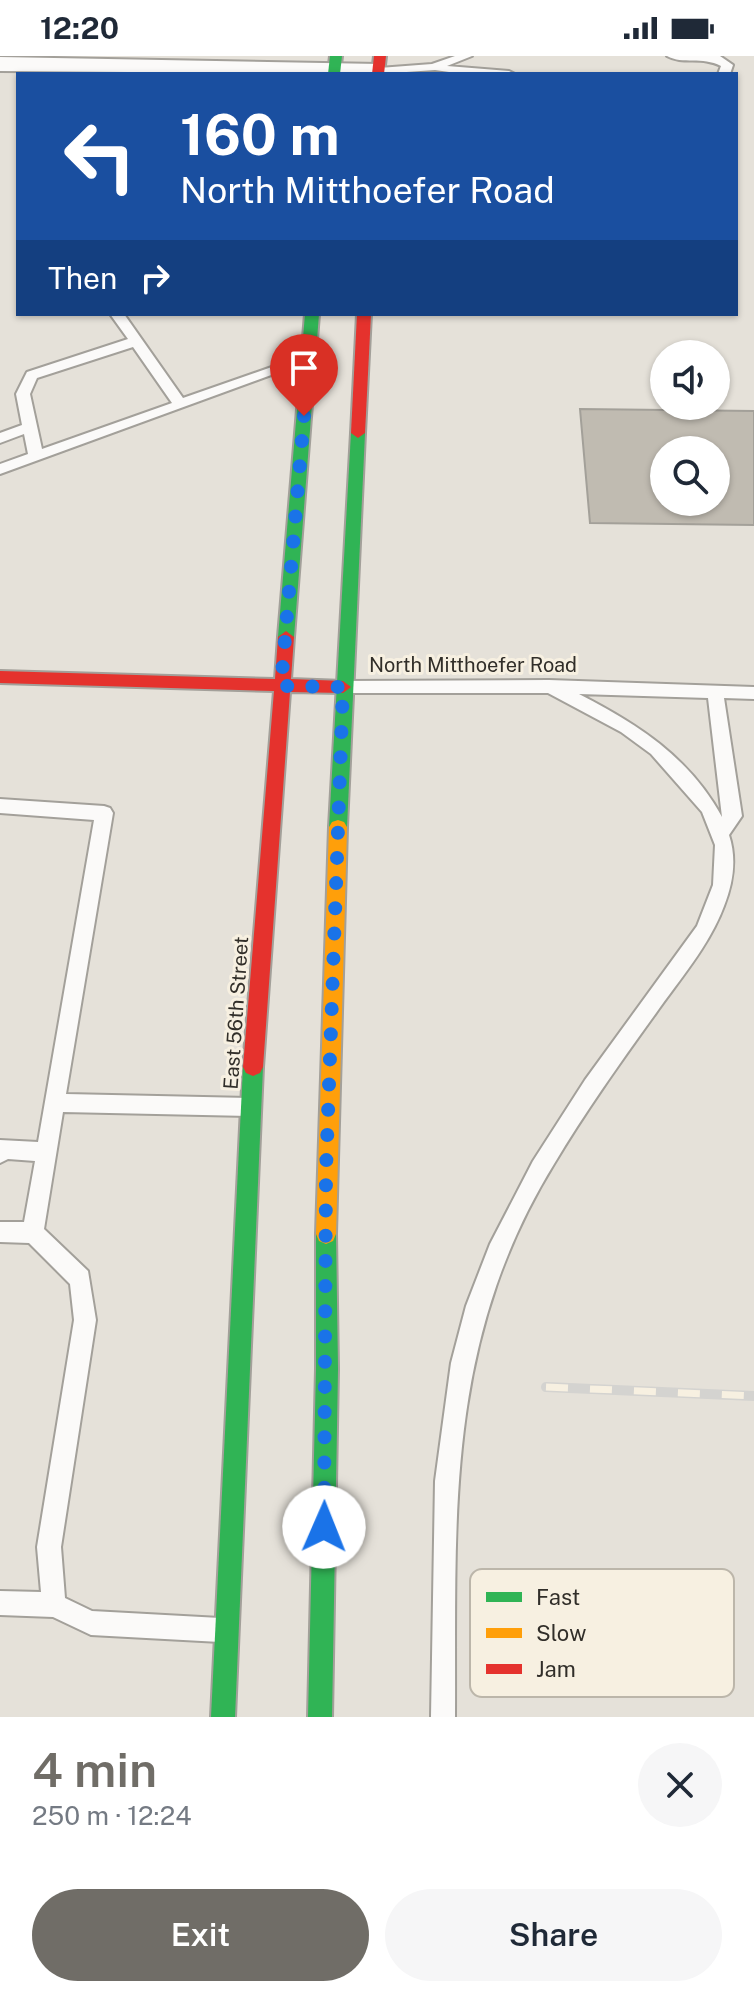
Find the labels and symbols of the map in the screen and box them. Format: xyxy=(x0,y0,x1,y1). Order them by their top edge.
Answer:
pin xyxy=(270,334,338,416)
street label: North Mitthoefer Road xyxy=(369,653,577,677)
street label: East 56th Street xyxy=(219,936,253,1090)
position arrow xyxy=(282,1485,366,1569)
legend xyxy=(470,1569,734,1697)
text: Fast xyxy=(536,1584,580,1610)
text: Slow xyxy=(536,1620,586,1646)
text: Jam xyxy=(536,1656,576,1682)

